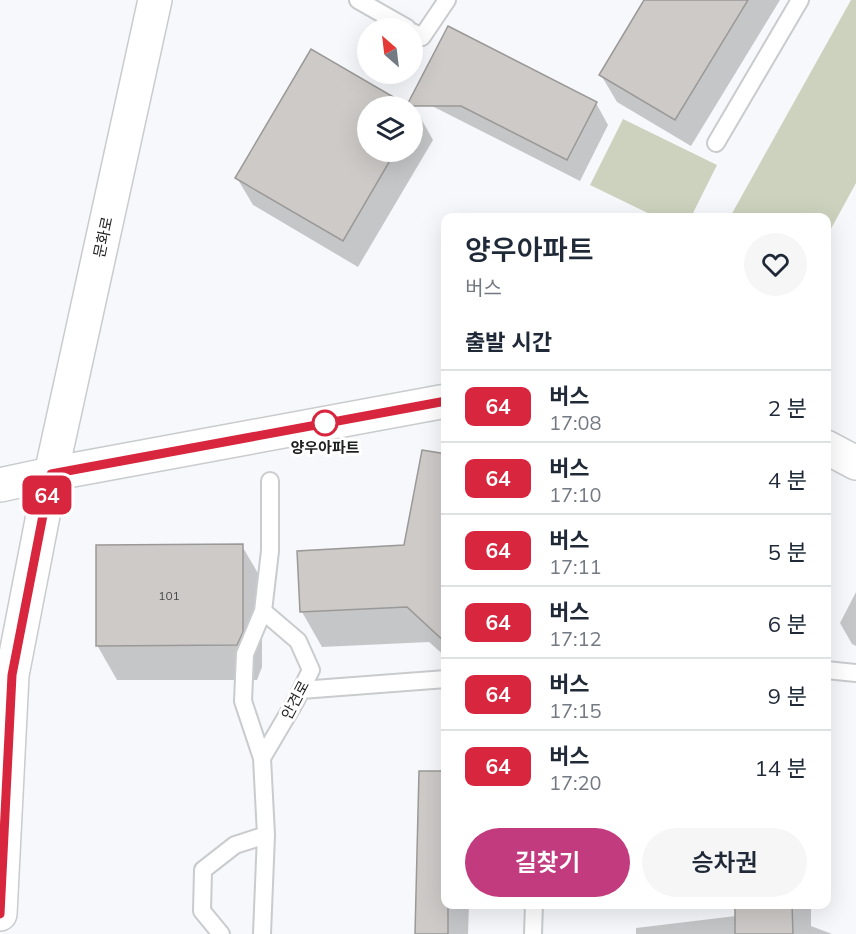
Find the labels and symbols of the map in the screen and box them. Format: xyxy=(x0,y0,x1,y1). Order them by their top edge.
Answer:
north arrow xyxy=(357,18,423,84)
street label: 문화로 xyxy=(89,215,117,259)
marker: 양우아파트 xyxy=(312,410,338,436)
place label: 양우아파트 xyxy=(290,438,360,457)
line badge: 64 xyxy=(20,476,74,514)
house number: 101 xyxy=(158,588,180,603)
street label: 안견로 xyxy=(277,677,313,723)

